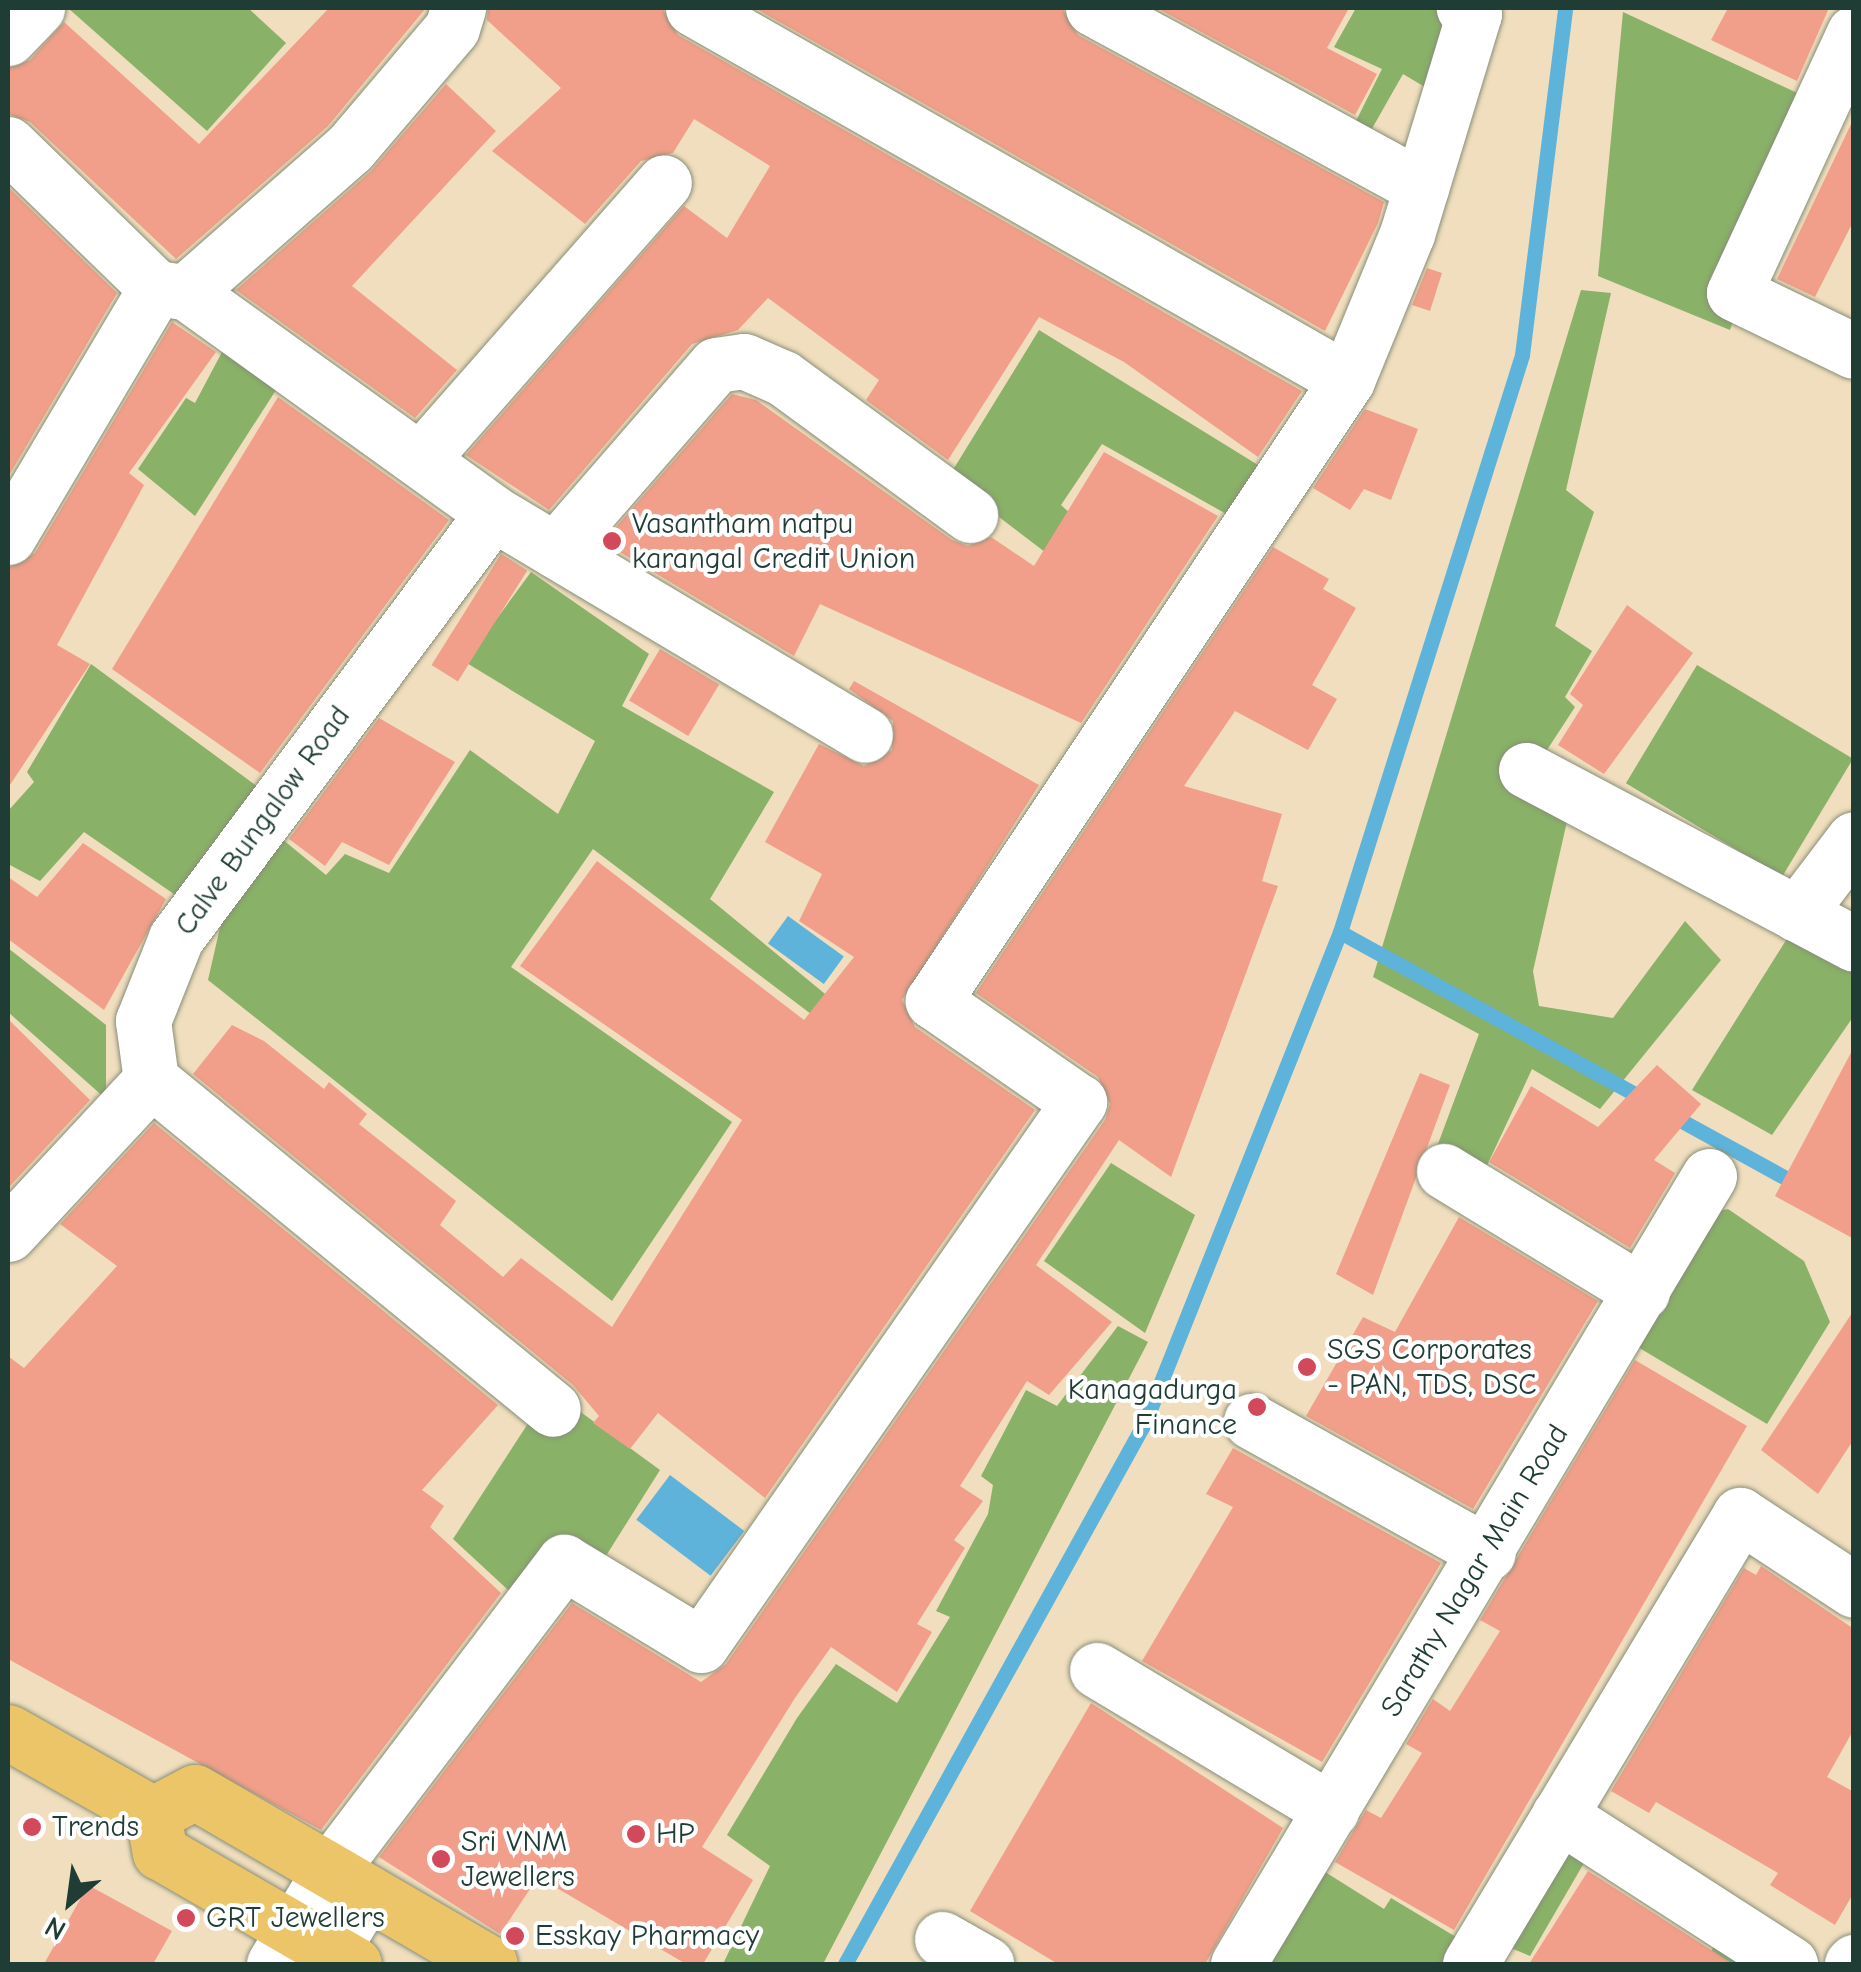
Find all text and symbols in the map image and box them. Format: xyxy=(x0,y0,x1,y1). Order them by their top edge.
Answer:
place label: Vasantham natpu karangal Credit Union xyxy=(632,506,915,576)
marker: Vasantham natpu karangal Credit Union xyxy=(601,530,623,552)
street label: Calve Bungalow Road xyxy=(168,699,358,943)
place label: SGS Corporates - PAN, TDS, DSC xyxy=(1327,1332,1537,1402)
marker: SGS Corporates - PAN, TDS, DSC xyxy=(1296,1356,1318,1378)
place label: Kanagadurga Finance xyxy=(1068,1372,1237,1442)
marker: Kanagadurga Finance xyxy=(1246,1396,1268,1418)
street label: Sarathy Nagar Main Road xyxy=(1373,1418,1577,1724)
place label: Trends xyxy=(52,1809,139,1845)
marker: Trends xyxy=(21,1816,43,1838)
place label: HP xyxy=(656,1816,694,1852)
marker: HP xyxy=(625,1823,647,1845)
place label: Sri VNM Jewellers xyxy=(461,1824,575,1894)
marker: Sri VNM Jewellers xyxy=(430,1848,452,1870)
north arrow xyxy=(20,1852,120,1952)
place label: GRT Jewellers xyxy=(206,1900,385,1936)
marker: GRT Jewellers xyxy=(175,1907,197,1929)
text: N xyxy=(40,1910,71,1947)
place label: Esskay Pharmacy xyxy=(535,1918,759,1954)
marker: Esskay Pharmacy xyxy=(504,1925,526,1947)

